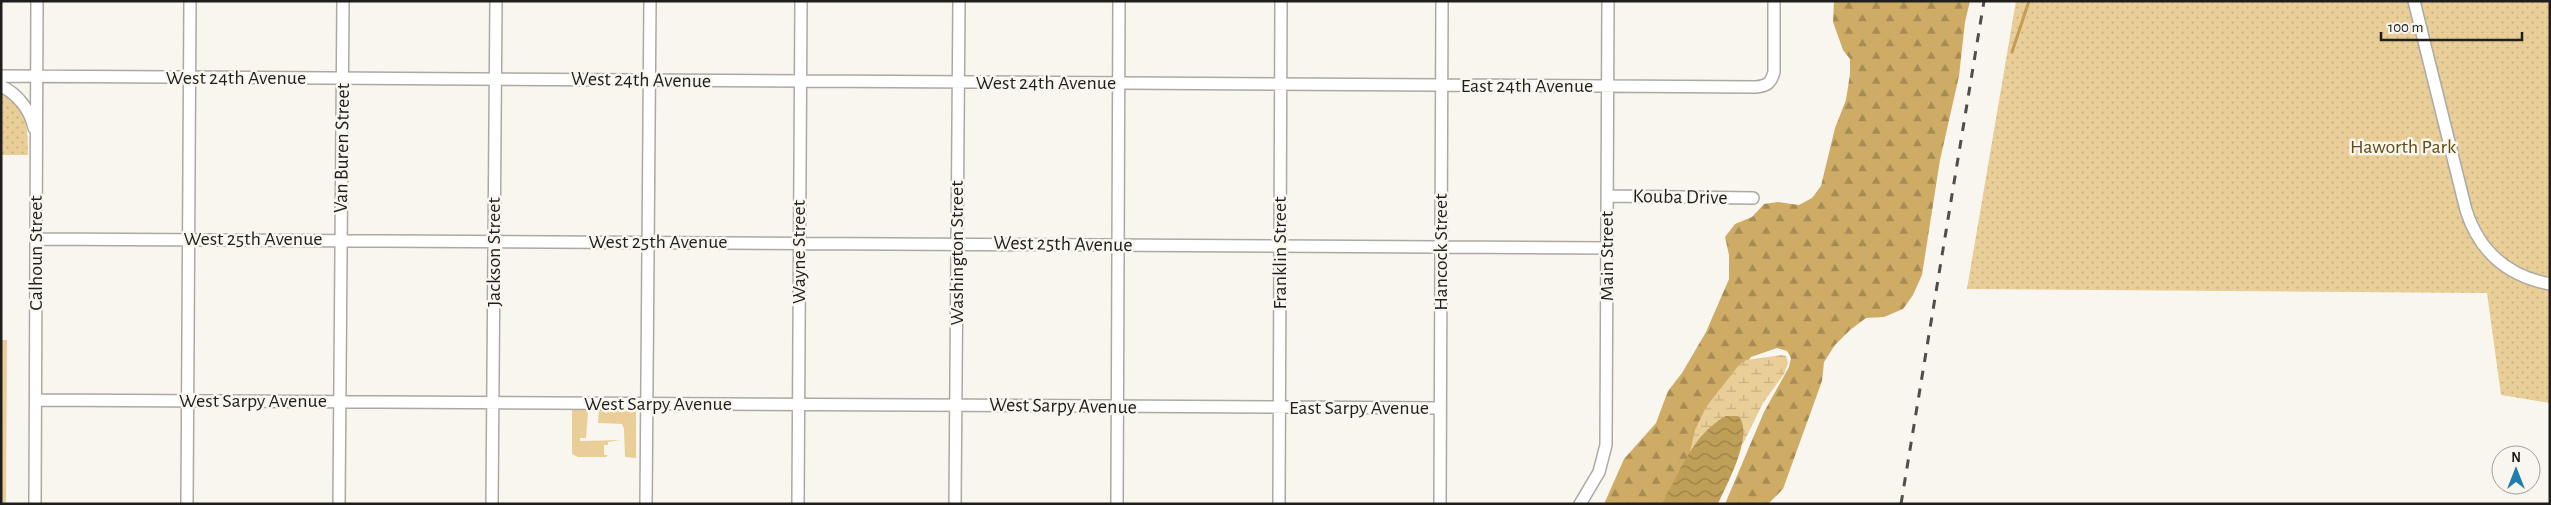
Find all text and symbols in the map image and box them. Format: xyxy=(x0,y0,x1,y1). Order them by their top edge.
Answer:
scale bar xyxy=(2381,10,2522,42)
text: 100 m xyxy=(2388,20,2423,35)
street label: West 24th Avenue xyxy=(166,68,306,88)
street label: West 24th Avenue xyxy=(571,69,711,91)
street label: West 24th Avenue xyxy=(976,73,1116,93)
street label: East 24th Avenue xyxy=(1461,76,1593,96)
street label: Van Buren Street xyxy=(331,82,353,213)
park label: Haworth Park xyxy=(2350,137,2456,157)
street label: Washington Street xyxy=(947,180,967,326)
street label: Kouba Drive xyxy=(1632,186,1728,208)
street label: Hancock Street xyxy=(1431,193,1451,311)
street label: Calhoun Street xyxy=(26,195,46,311)
street label: Franklin Street xyxy=(1270,196,1290,310)
street label: Jackson Street xyxy=(484,197,504,307)
street label: Wayne Street xyxy=(789,199,809,304)
street label: Main Street xyxy=(1597,210,1617,301)
street label: West 25th Avenue xyxy=(183,229,323,249)
street label: West 25th Avenue xyxy=(588,232,728,252)
street label: West 25th Avenue xyxy=(993,233,1133,255)
street label: West Sarpy Avenue xyxy=(179,391,327,411)
street label: West Sarpy Avenue xyxy=(584,394,732,414)
street label: West Sarpy Avenue xyxy=(989,395,1137,417)
street label: East Sarpy Avenue xyxy=(1289,398,1429,418)
north arrow xyxy=(2491,445,2541,495)
text: N xyxy=(2511,451,2521,465)

